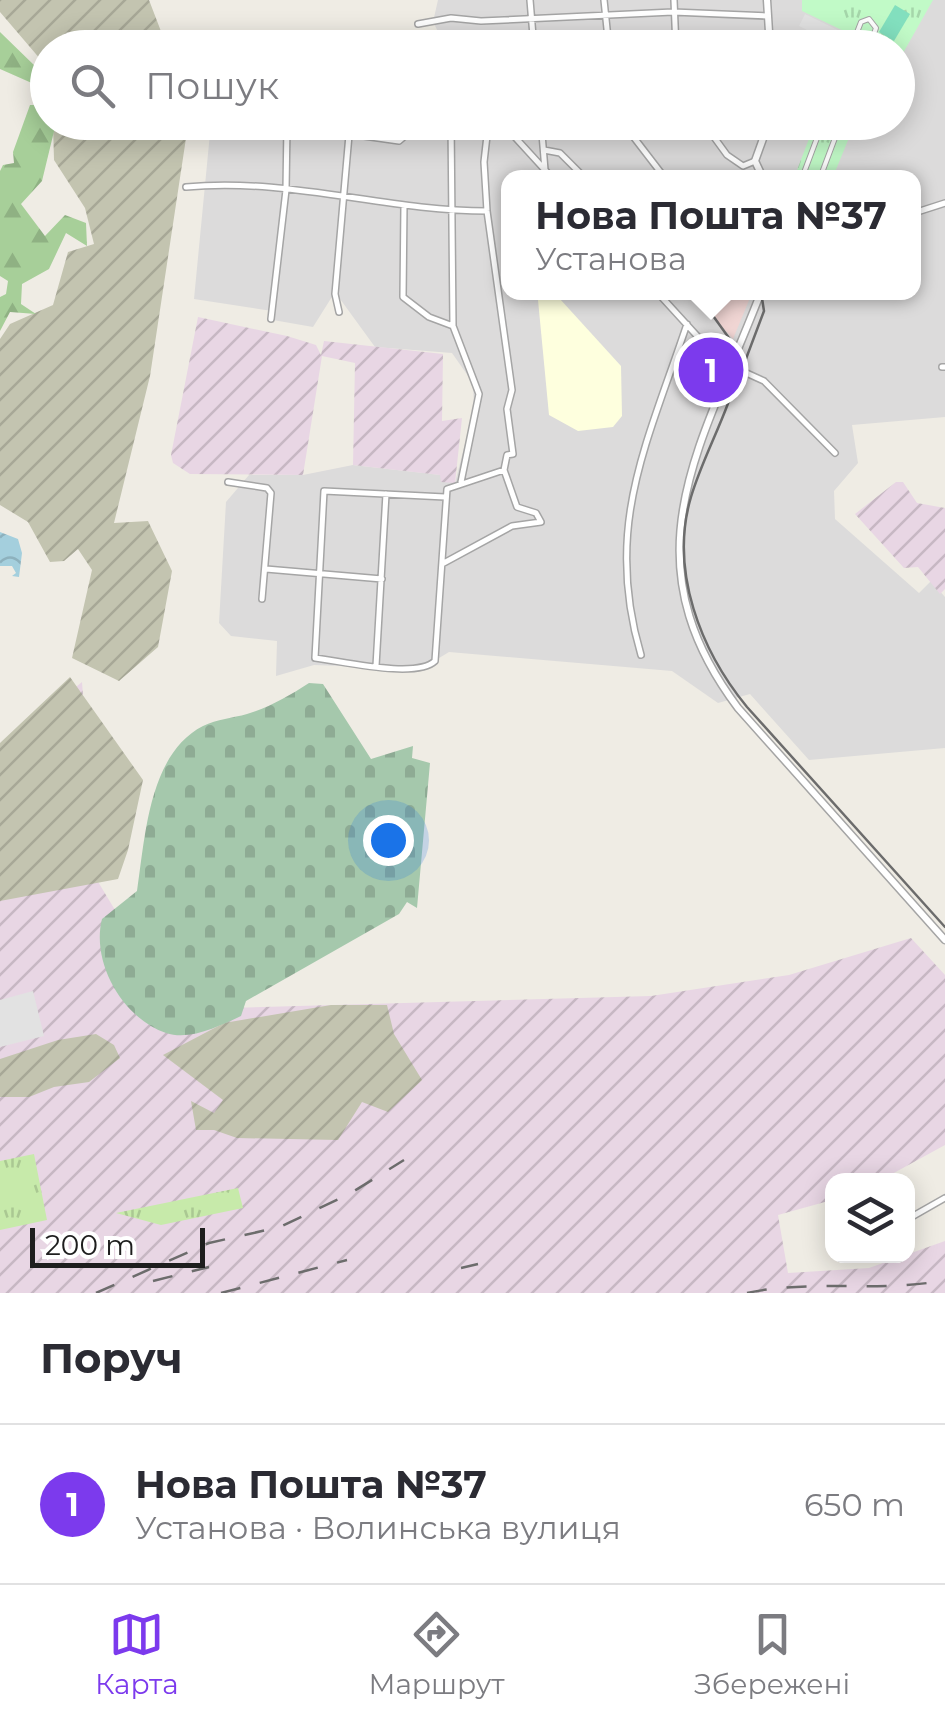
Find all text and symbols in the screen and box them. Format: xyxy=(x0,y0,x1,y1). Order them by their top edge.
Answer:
search box xyxy=(30,30,915,140)
icon: search xyxy=(65,58,120,113)
text: Пошук xyxy=(145,62,279,109)
popup xyxy=(501,170,921,300)
text: Нова Пошта №37 xyxy=(535,192,887,239)
text: Установа xyxy=(535,239,687,278)
pin: 1 xyxy=(678,332,744,408)
your location xyxy=(363,815,414,866)
map controls xyxy=(825,1173,915,1263)
button: layers xyxy=(825,1173,915,1263)
scale bar xyxy=(30,1223,205,1268)
text: 200 m xyxy=(45,1228,135,1262)
text: Поруч xyxy=(40,1332,183,1384)
text: Нова Пошта №37 xyxy=(135,1461,487,1508)
text: 1 xyxy=(66,1485,79,1524)
text: 650 m xyxy=(804,1485,905,1524)
text: Установа · Волинська вулиця xyxy=(135,1508,621,1547)
tab: Карта xyxy=(95,1607,179,1701)
tab: Маршрут xyxy=(368,1607,505,1701)
tab: Збережені xyxy=(694,1607,850,1701)

